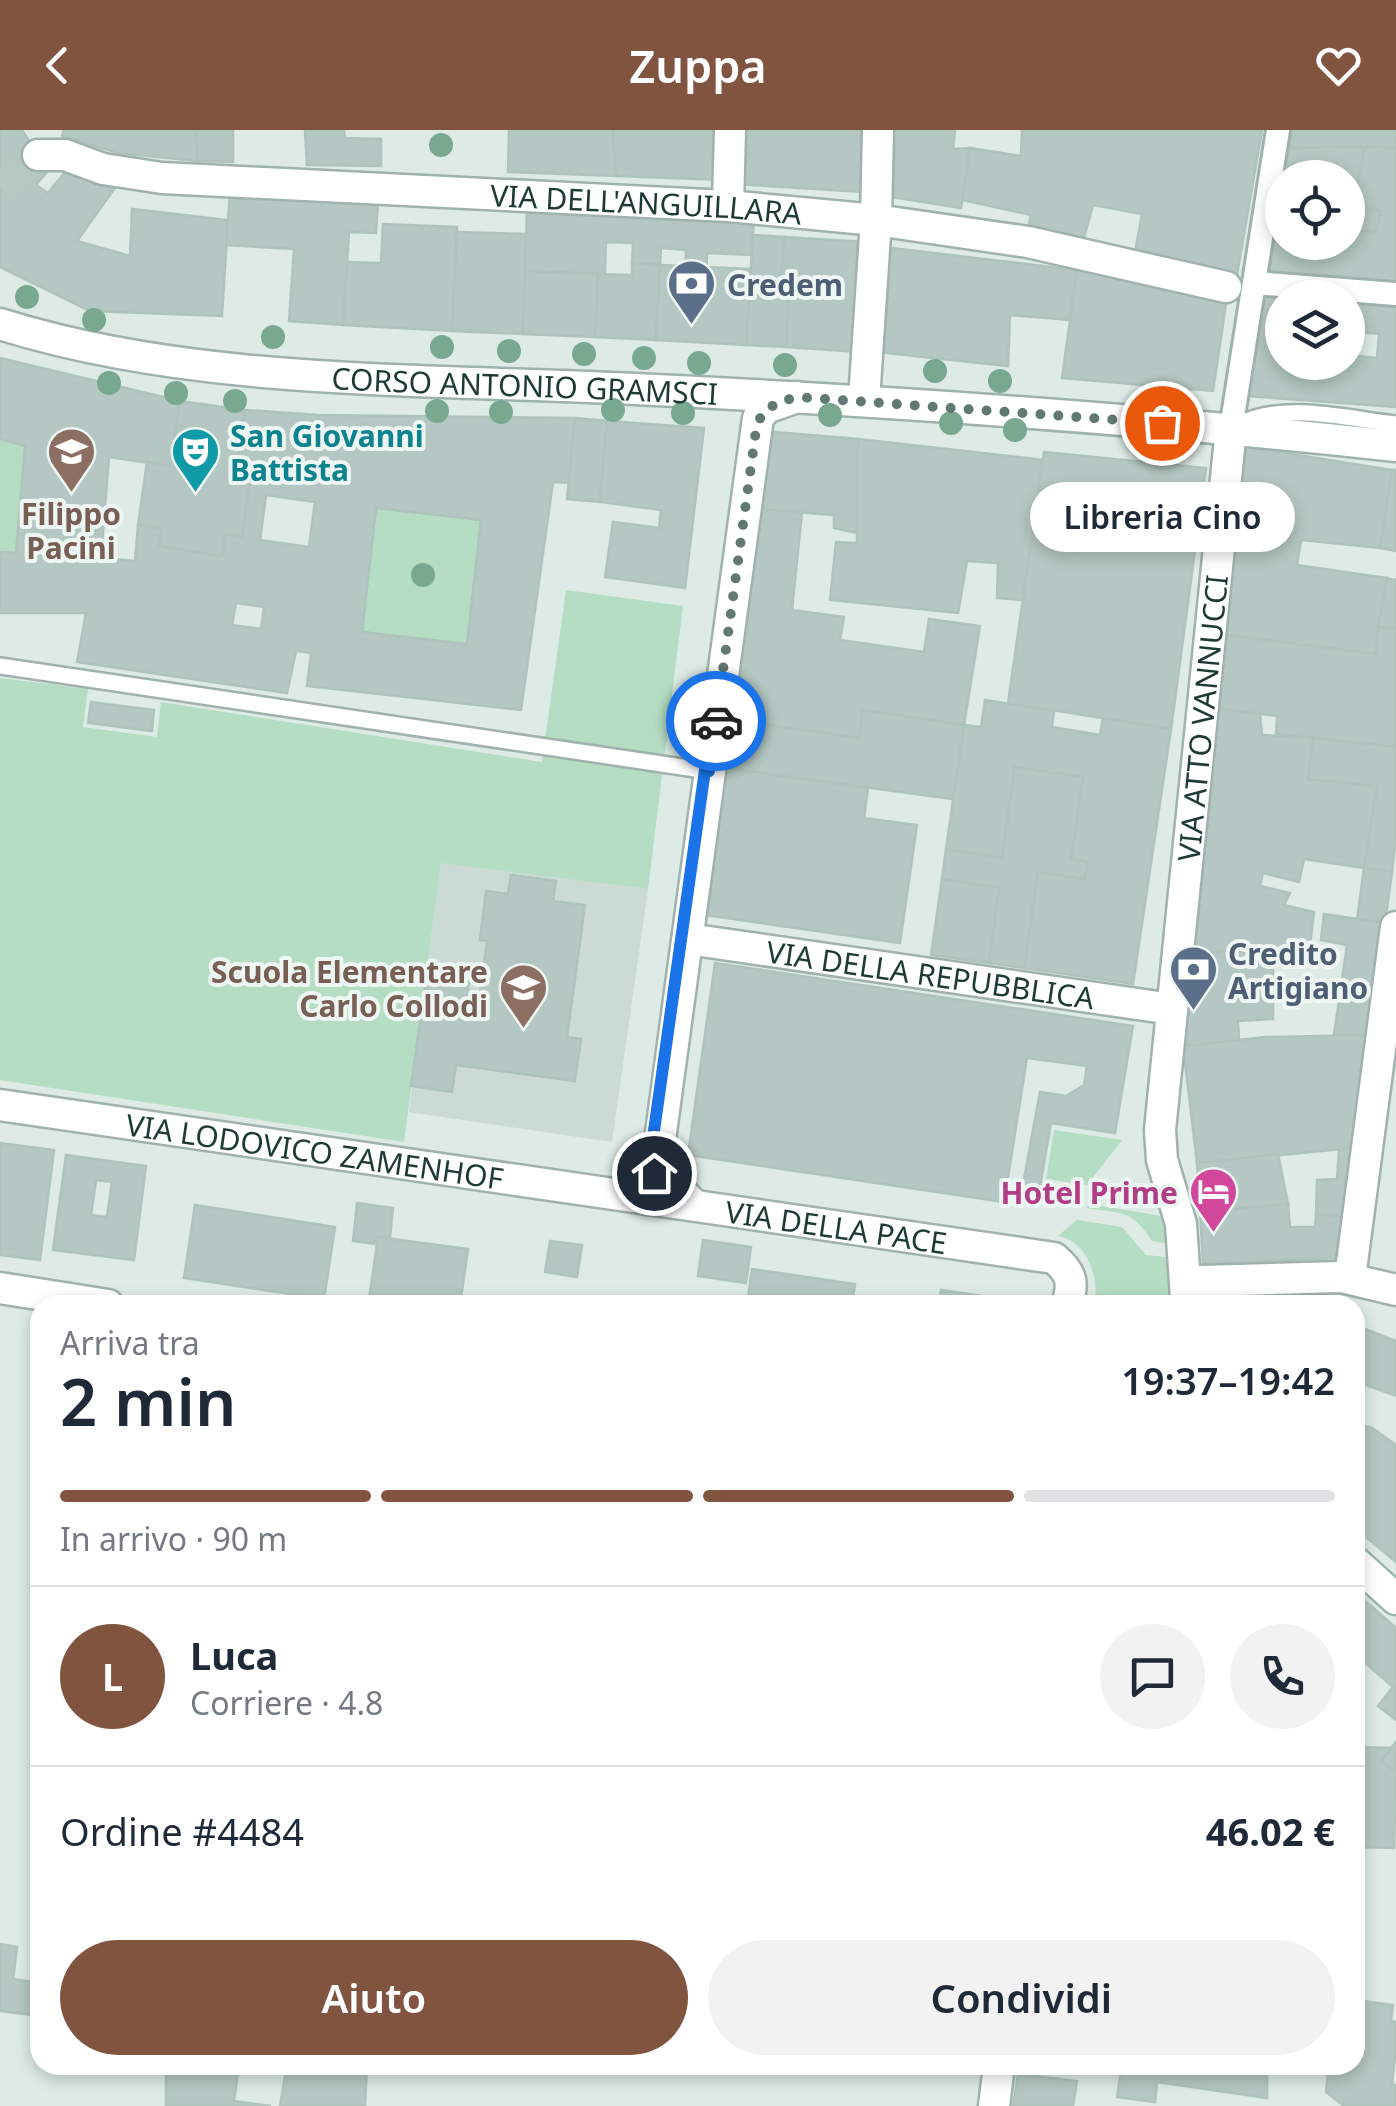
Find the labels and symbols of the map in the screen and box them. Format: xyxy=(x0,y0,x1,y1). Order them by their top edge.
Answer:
street label: VIA DELL'ANGUILLARA xyxy=(489,174,804,233)
bank icon: Credem xyxy=(666,258,718,326)
place label: Credem xyxy=(727,264,843,305)
street label: CORSO ANTONIO GRAMSCI xyxy=(331,357,719,414)
pin xyxy=(1120,381,1205,466)
place label: San Giovanni Battista xyxy=(230,415,424,490)
school or university icon: Filippo Pacini xyxy=(45,426,97,494)
theatre icon: San Giovanni Battista xyxy=(169,426,221,494)
callout: Libreria Cino xyxy=(1030,483,1294,553)
place label: Filippo Pacini xyxy=(21,493,121,568)
street label: VIA ATTO VANNUCCI xyxy=(1167,573,1237,863)
courier xyxy=(666,671,766,771)
street label: VIA DELLA REPUBBLICA xyxy=(764,930,1098,1018)
place label: Credito Artigiano xyxy=(1228,933,1368,1008)
bank icon: Credito Artigiano xyxy=(1167,944,1219,1012)
place label: Scuola Elementare Carlo Collodi xyxy=(211,951,488,1026)
school or university icon: Scuola Elementare Carlo Collodi xyxy=(497,962,549,1030)
street label: VIA LODOVICO ZAMENHOF xyxy=(123,1103,506,1198)
pin xyxy=(612,1131,697,1216)
hotel icon: Hotel Prime xyxy=(1187,1166,1239,1234)
place label: Hotel Prime xyxy=(1000,1172,1178,1213)
street label: VIA DELLA PACE xyxy=(723,1190,950,1263)

